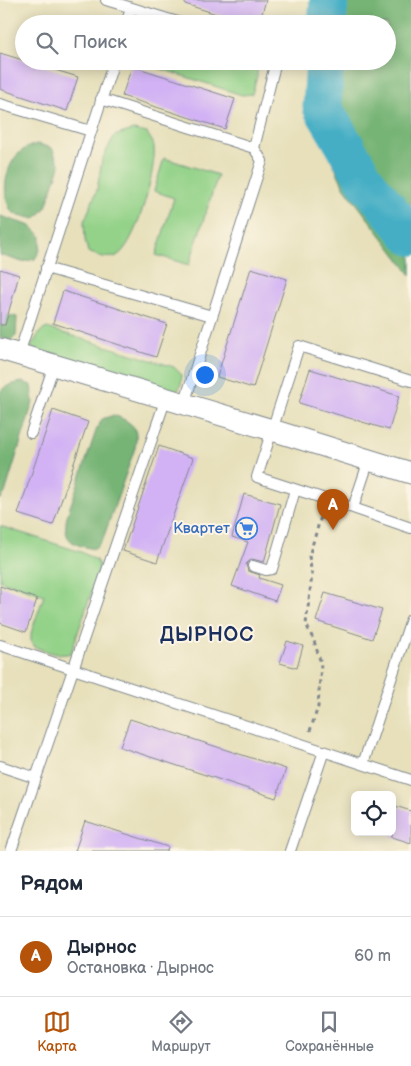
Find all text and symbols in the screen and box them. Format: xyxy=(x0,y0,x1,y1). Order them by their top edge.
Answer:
search box xyxy=(15,15,396,70)
icon: search xyxy=(33,29,61,57)
text: Поиск xyxy=(73,31,127,54)
your location xyxy=(192,362,218,388)
pin: A xyxy=(317,489,349,530)
supermarket icon: Квартет xyxy=(234,516,258,540)
place label: Квартет xyxy=(173,519,230,538)
district label: ДЫРНОС xyxy=(160,623,254,647)
map controls xyxy=(351,791,396,836)
button: locate xyxy=(351,791,396,836)
text: Рядом xyxy=(20,871,83,896)
text: Дырнос xyxy=(67,936,137,959)
text: A xyxy=(31,947,41,966)
text: 60 m xyxy=(354,947,391,966)
text: Остановка · Дырнос xyxy=(67,959,214,978)
tab: Карта xyxy=(37,1008,77,1055)
tab: Маршрут xyxy=(151,1008,211,1055)
tab: Сохранённые xyxy=(285,1008,374,1055)

